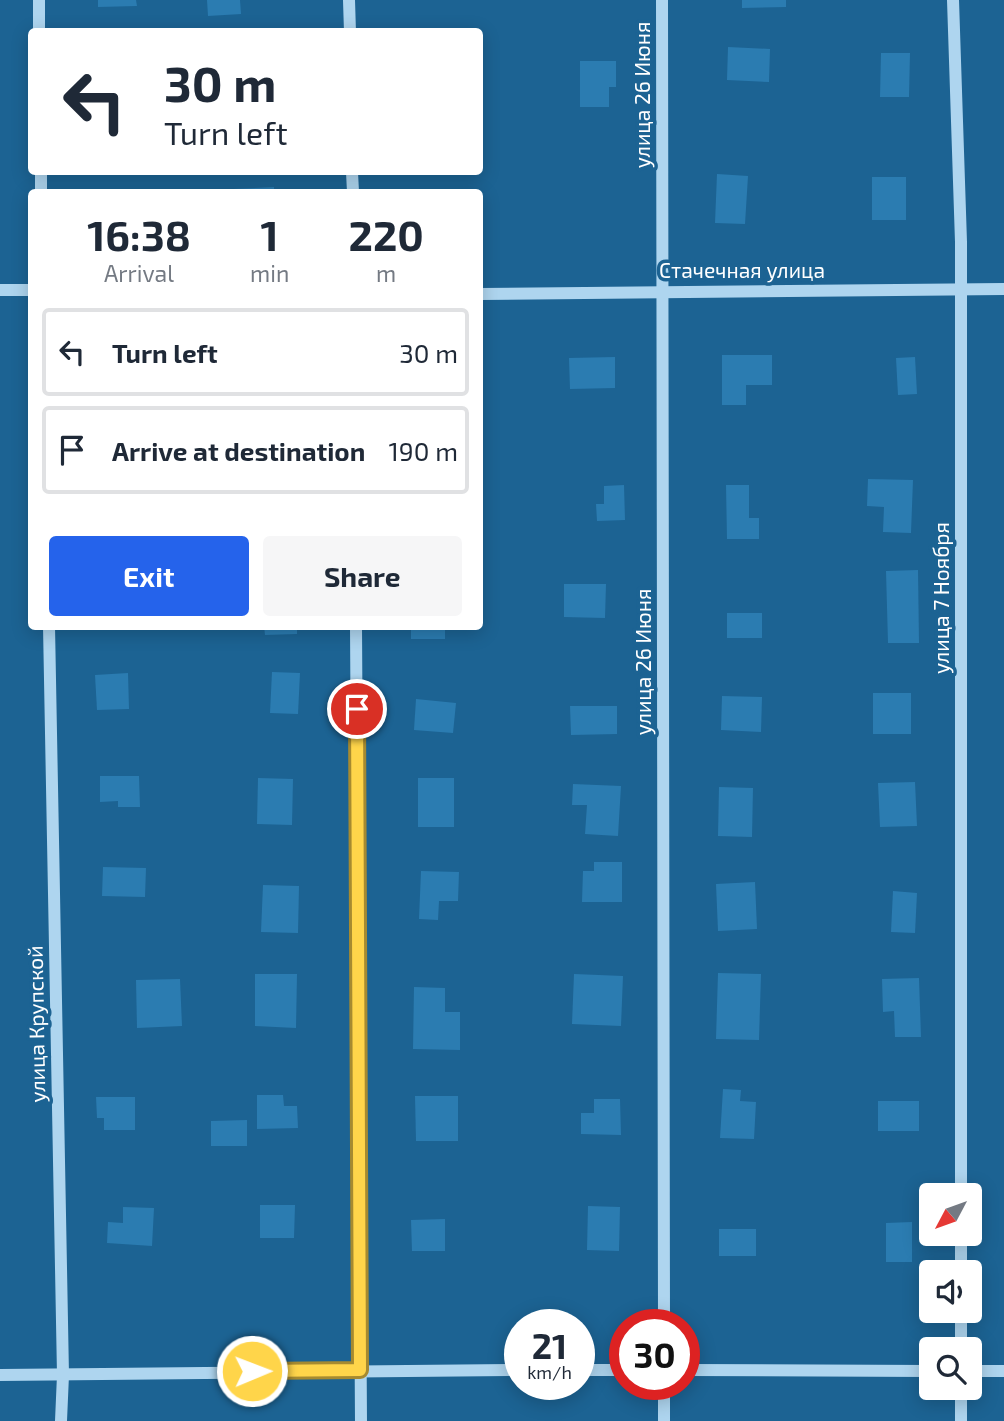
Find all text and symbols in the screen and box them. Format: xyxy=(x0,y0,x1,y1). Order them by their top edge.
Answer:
street label: улица 26 Июня xyxy=(629,22,655,168)
text: 30 m xyxy=(164,53,276,112)
icon: left xyxy=(49,56,140,147)
text: Turn left xyxy=(164,113,288,151)
text: 16:38 xyxy=(87,209,191,259)
text: 1 xyxy=(261,209,279,259)
text: 220 xyxy=(348,209,424,259)
street label: Стачечная улица xyxy=(659,257,825,283)
text: Arrival xyxy=(104,259,174,287)
text: min xyxy=(250,259,289,287)
text: m xyxy=(376,259,396,287)
icon: left xyxy=(53,333,91,371)
text: Turn left xyxy=(112,337,218,368)
text: 30 m xyxy=(399,337,458,368)
icon: arrive xyxy=(53,431,91,469)
text: Arrive at destination xyxy=(112,435,365,466)
text: 190 m xyxy=(389,435,458,466)
street label: улица 7 Ноября xyxy=(928,522,954,674)
button: Exit xyxy=(49,536,249,616)
button: Share xyxy=(263,536,462,616)
street label: улица 26 Июня xyxy=(630,589,656,735)
pin xyxy=(327,679,387,739)
icon: arrive xyxy=(338,690,376,728)
street label: улица Крупской xyxy=(22,945,50,1103)
north arrow xyxy=(919,1183,982,1246)
map controls xyxy=(919,1183,982,1400)
button: sound xyxy=(919,1260,982,1323)
speed limit sign: 30 xyxy=(609,1309,700,1400)
text: 21 xyxy=(532,1324,567,1366)
position arrow xyxy=(215,1334,289,1408)
button: search xyxy=(919,1337,982,1400)
text: km/h xyxy=(527,1361,572,1383)

